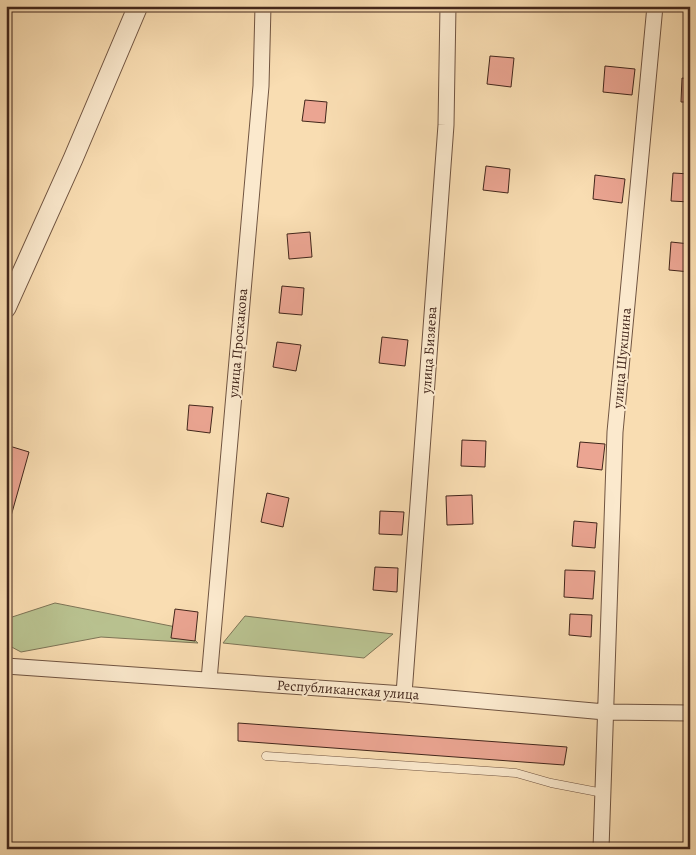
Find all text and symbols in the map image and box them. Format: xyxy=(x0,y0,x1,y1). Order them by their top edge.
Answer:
street label: улица Проскакова xyxy=(224,287,252,399)
street label: улица Бизяева xyxy=(416,305,442,395)
street label: улица Шукшина xyxy=(608,306,636,410)
street label: Республиканская улица xyxy=(276,676,420,704)

